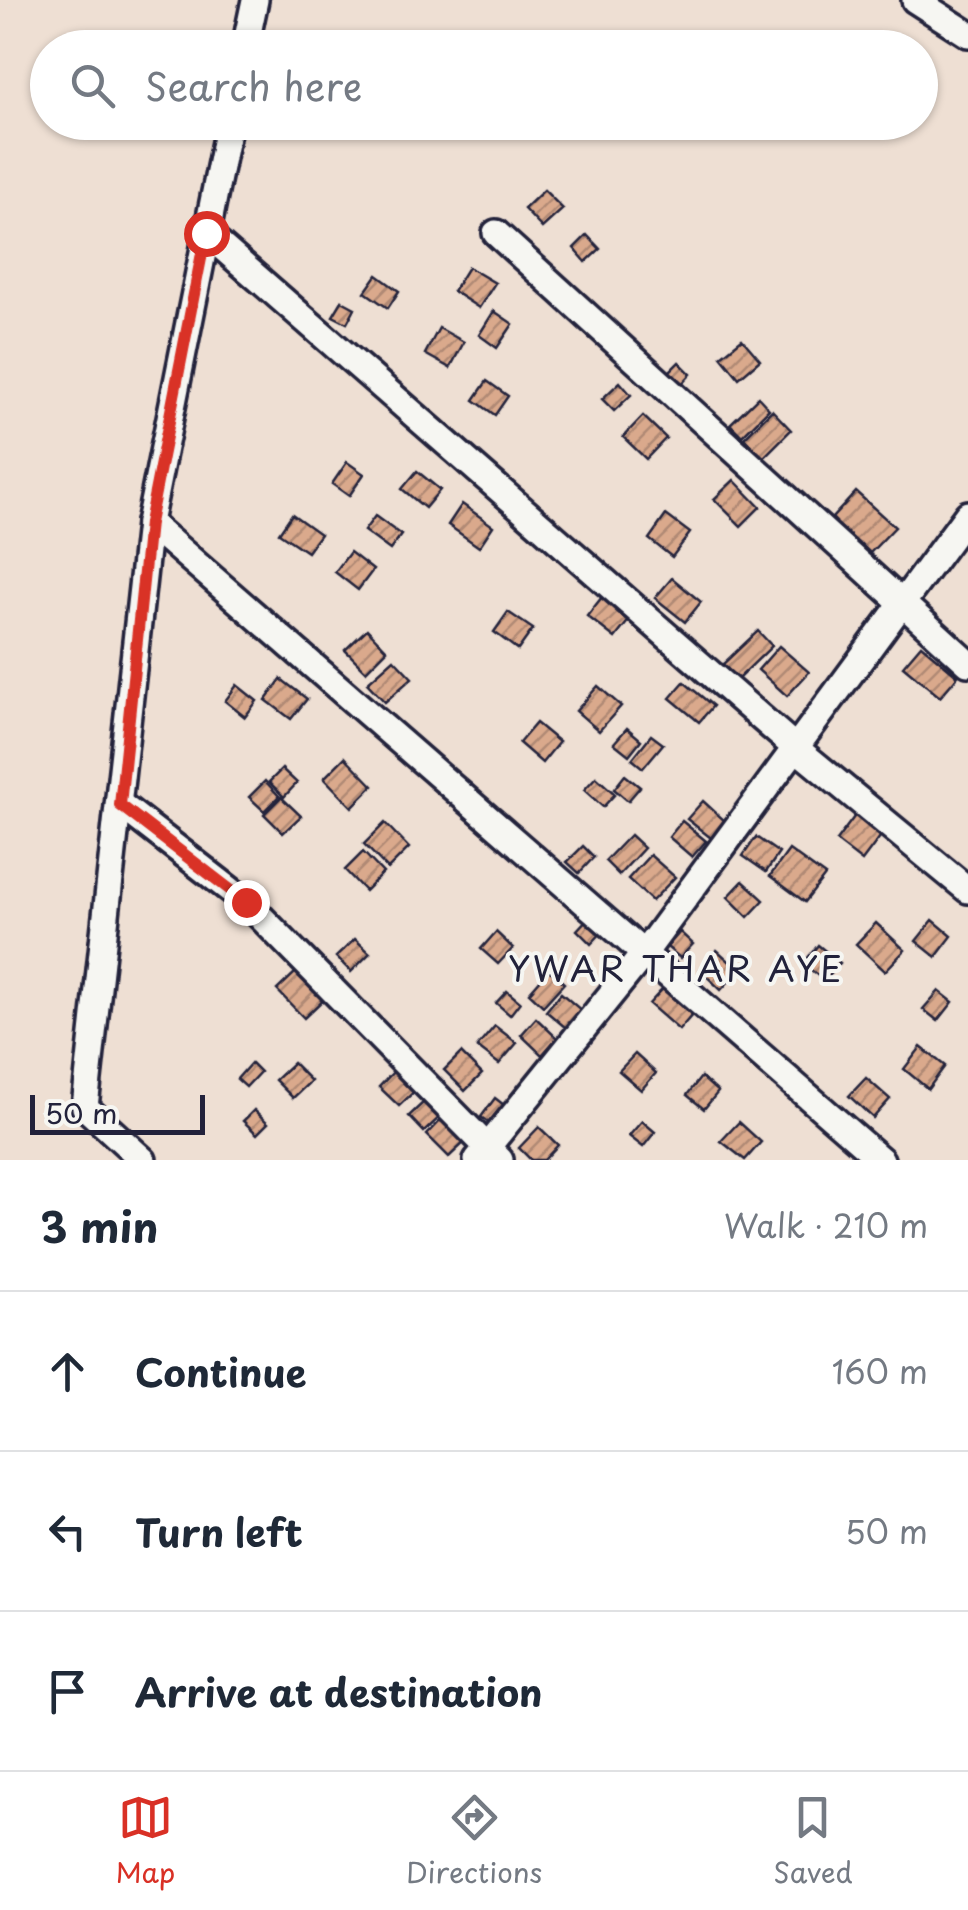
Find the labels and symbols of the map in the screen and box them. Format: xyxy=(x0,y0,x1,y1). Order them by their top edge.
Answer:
route start xyxy=(184,211,230,257)
route end xyxy=(224,880,270,926)
district label: YWAR THAR AYE xyxy=(508,941,844,994)
scale bar xyxy=(30,1090,205,1134)

